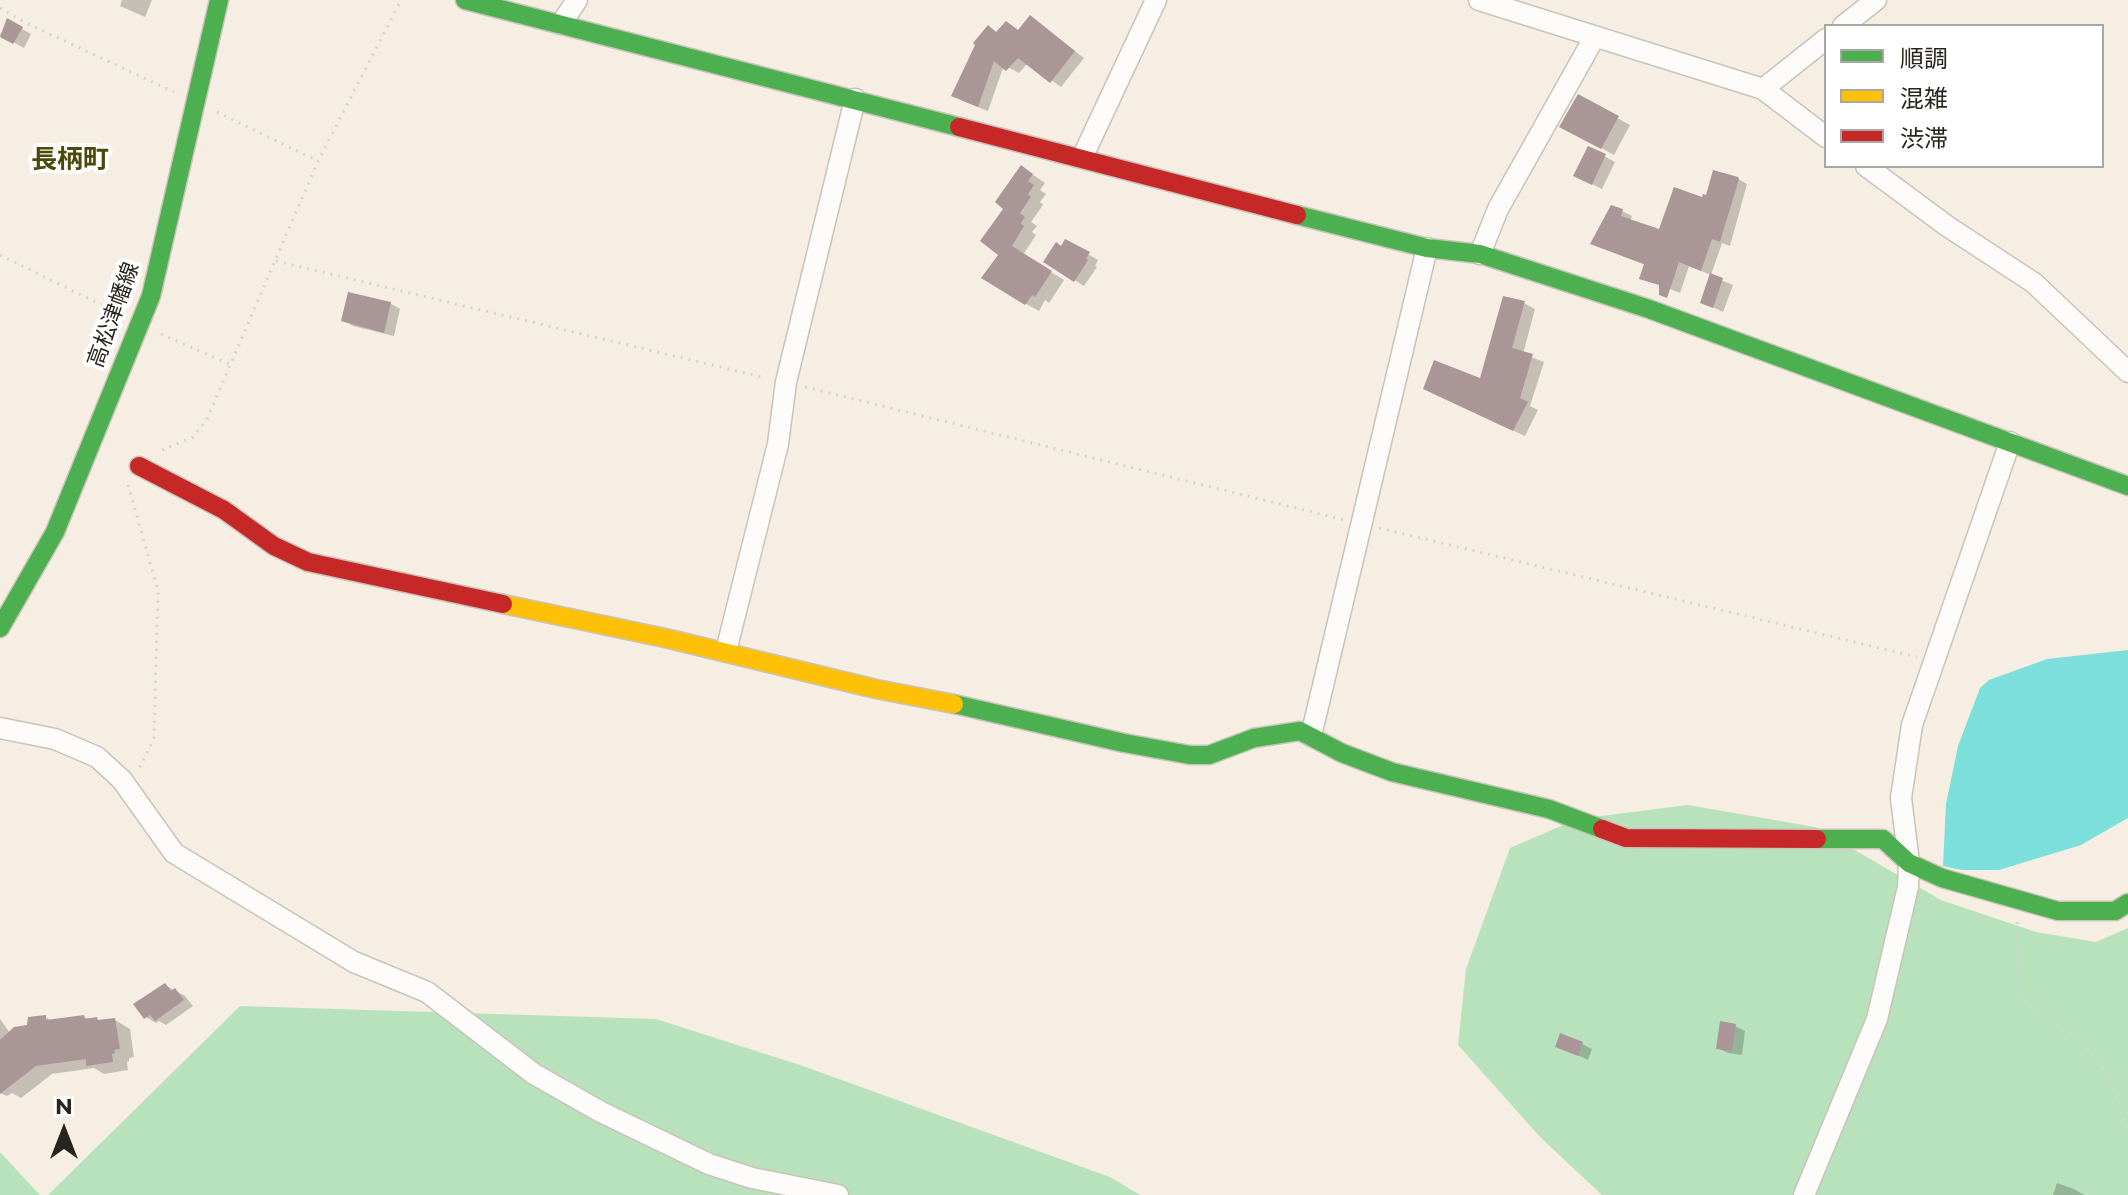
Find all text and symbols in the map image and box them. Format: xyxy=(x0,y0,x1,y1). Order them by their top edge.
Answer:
legend xyxy=(1824,24,2104,168)
text: 順調 xyxy=(1900,44,1948,73)
text: 混雑 xyxy=(1900,84,1948,113)
text: 渋滞 xyxy=(1900,124,1948,153)
district label: 長柄町 xyxy=(31,144,109,176)
street label: 高松津幡線 xyxy=(83,259,145,371)
north arrow xyxy=(24,1091,104,1171)
text: N xyxy=(55,1093,73,1120)

